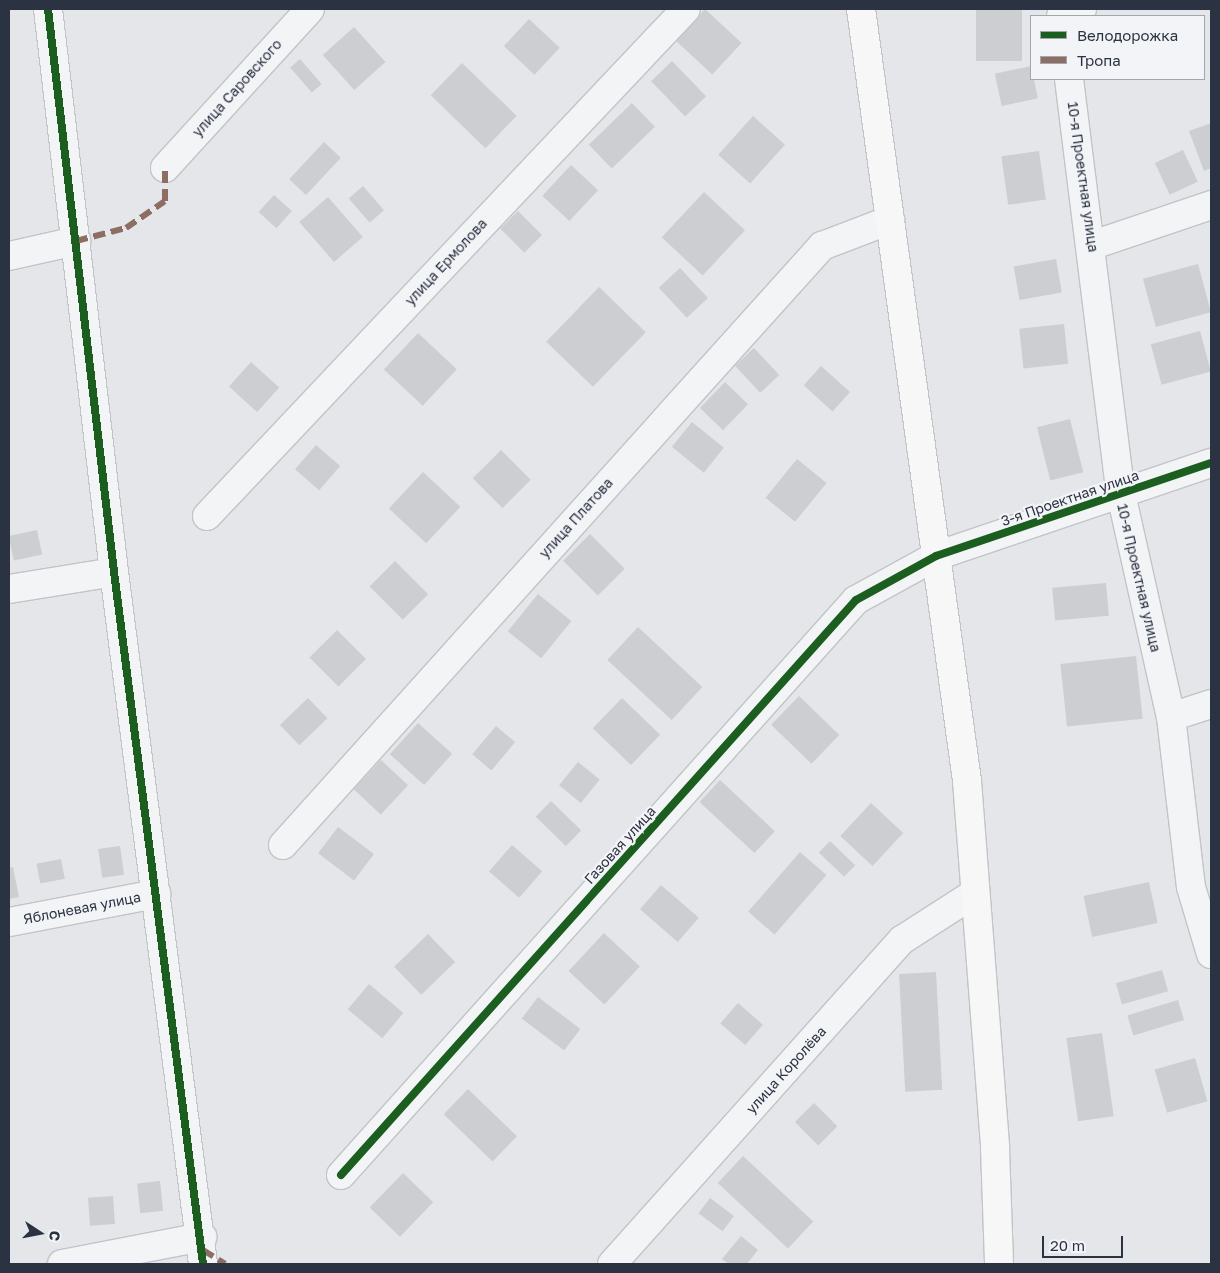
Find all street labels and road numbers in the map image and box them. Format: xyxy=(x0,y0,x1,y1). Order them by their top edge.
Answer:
street label: улица Саровского xyxy=(189,36,285,140)
street label: 10-я Проектная улица xyxy=(1064,101,1102,253)
street label: улица Ермолова xyxy=(402,215,490,309)
street label: 3-я Проектная улица xyxy=(999,467,1141,529)
street label: улица Платова xyxy=(536,475,616,561)
street label: 10-я Проектная улица xyxy=(1114,502,1164,654)
street label: Газовая улица xyxy=(581,803,659,887)
street label: Яблоневая улица xyxy=(22,888,142,928)
street label: улица Королёва xyxy=(742,1023,830,1117)

